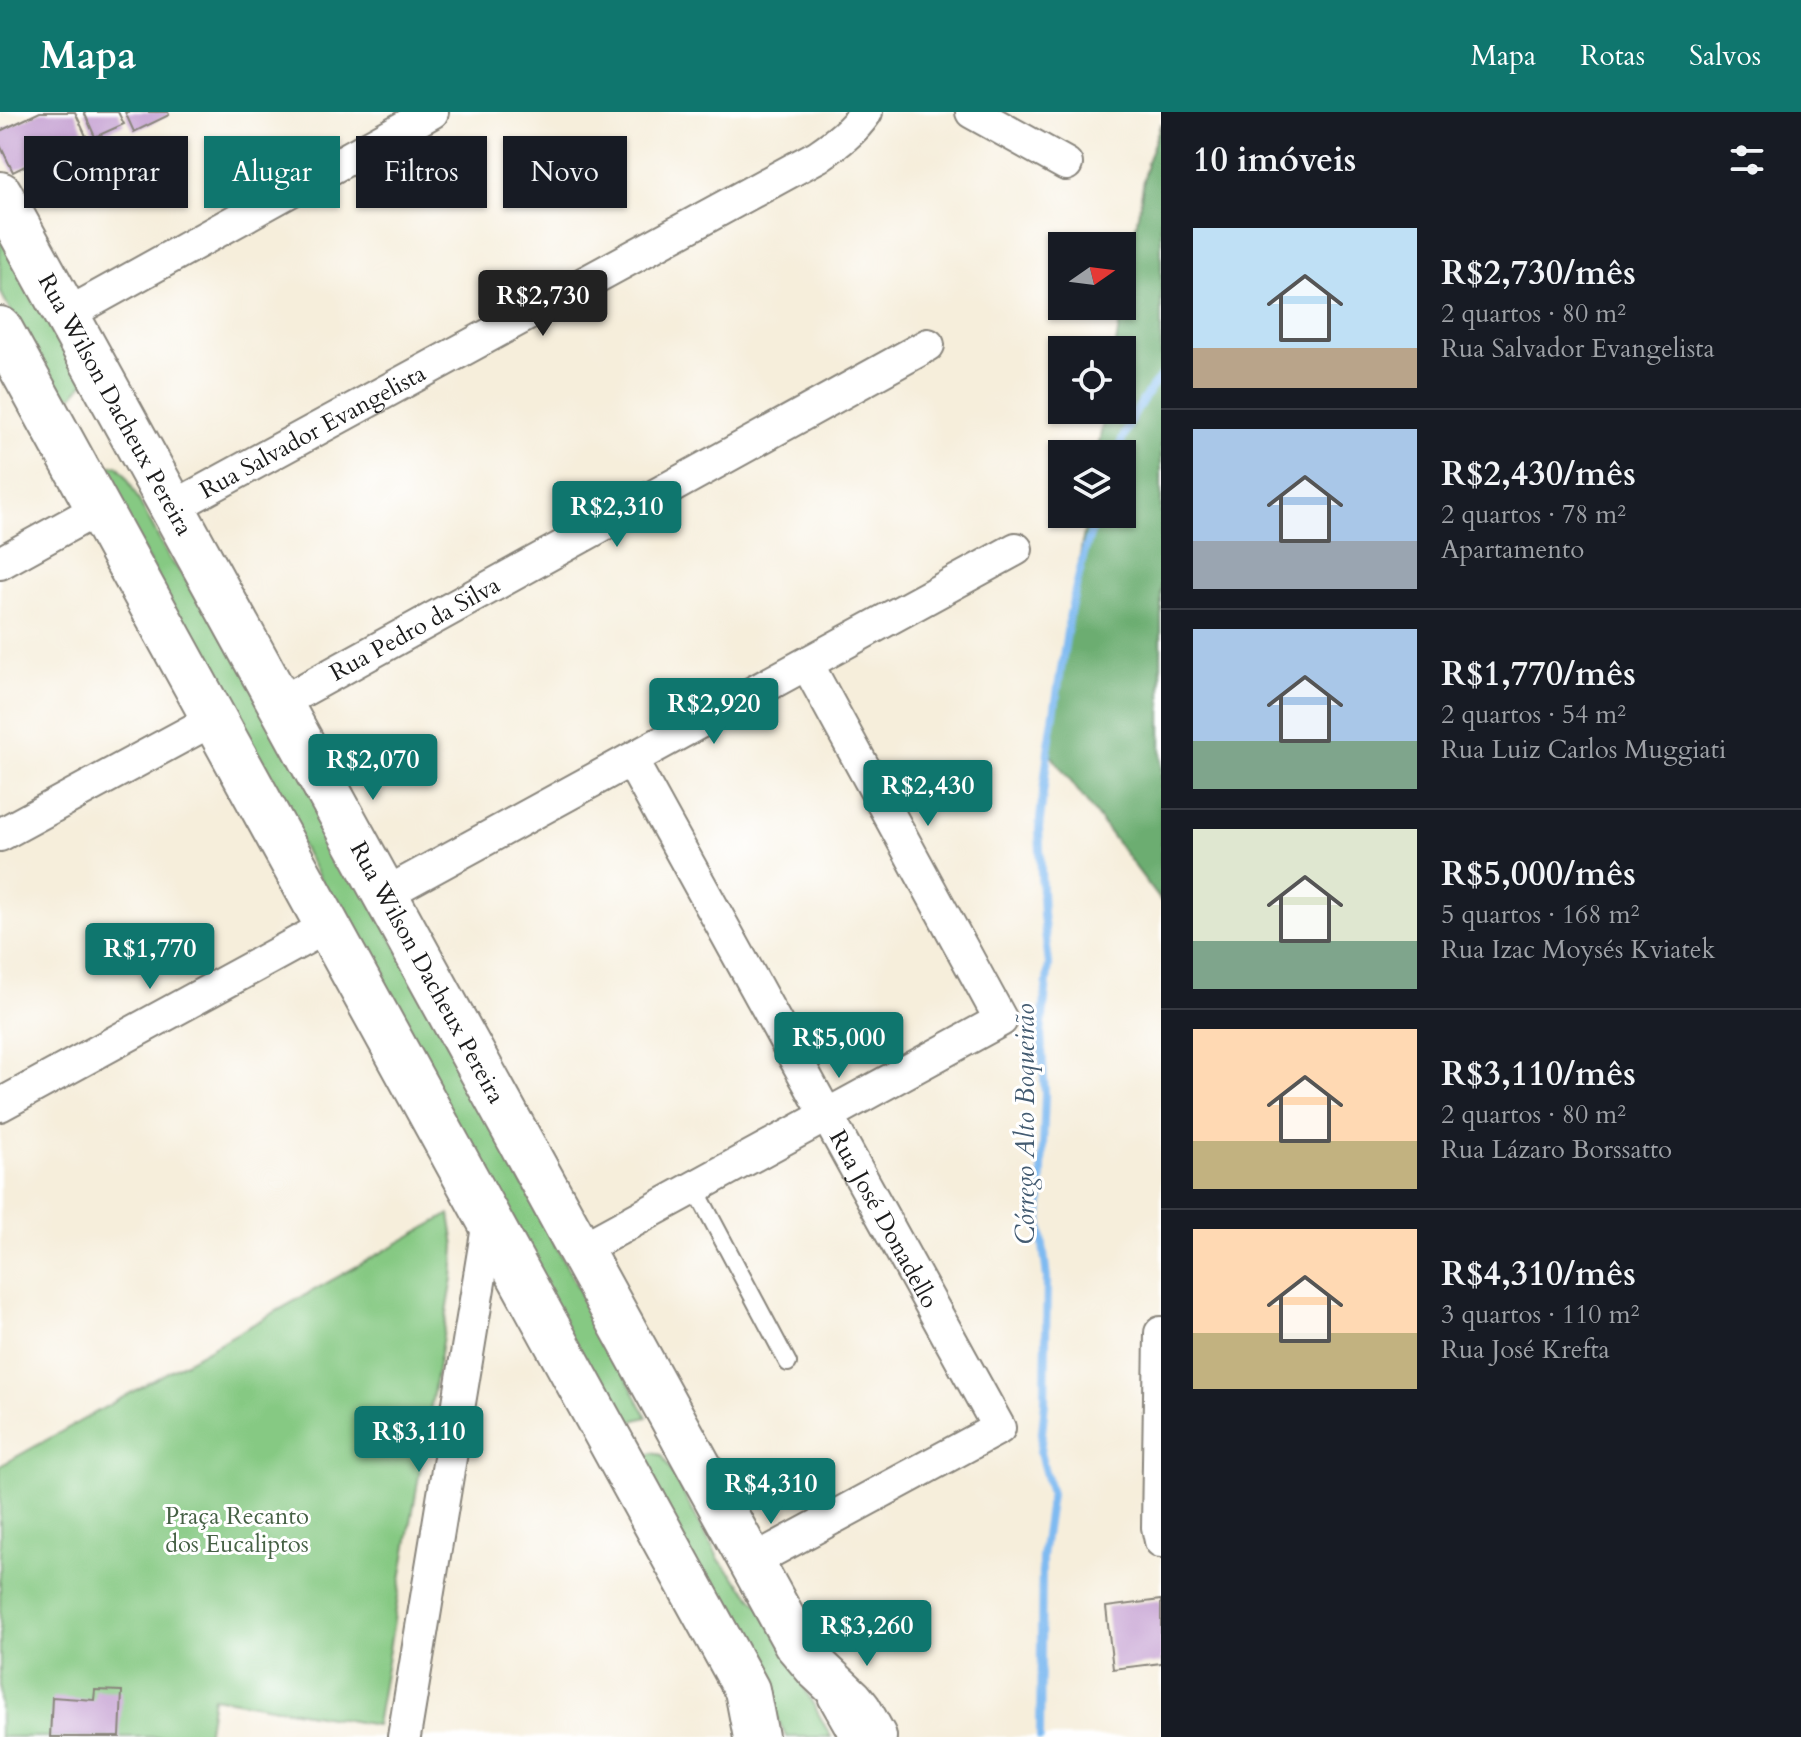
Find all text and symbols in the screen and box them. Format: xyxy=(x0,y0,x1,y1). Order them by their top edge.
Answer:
text: Mapa xyxy=(40,30,136,82)
text: Mapa xyxy=(1471,37,1536,75)
text: Rotas xyxy=(1580,37,1645,75)
text: Salvos xyxy=(1689,37,1761,75)
chip: Comprar xyxy=(24,136,188,208)
chip: Alugar xyxy=(204,136,340,208)
chip: Filtros xyxy=(356,136,487,208)
chip: Novo xyxy=(503,136,627,208)
text: 10 imóveis xyxy=(1193,137,1356,183)
icon: filters xyxy=(1725,138,1769,182)
north arrow xyxy=(1048,232,1136,320)
map controls xyxy=(1048,232,1136,528)
text: R$2,730/mês xyxy=(1441,250,1636,296)
icon: home xyxy=(1257,260,1353,356)
street label: Rua Wilson Dacheux Pereira xyxy=(30,268,201,542)
pin: R$2,730 xyxy=(469,270,617,338)
text: R$2,730 xyxy=(496,278,590,313)
text: 2 quartos · 80 m² xyxy=(1441,296,1626,331)
text: Rua Salvador Evangelista xyxy=(1441,331,1715,366)
button: locate xyxy=(1048,336,1136,424)
street label: Rua Salvador Evangelista xyxy=(194,357,432,507)
button: layers xyxy=(1048,440,1136,528)
text: R$2,430/mês xyxy=(1441,451,1636,497)
icon: home xyxy=(1257,461,1353,557)
pin: R$2,310 xyxy=(543,481,691,549)
text: R$2,310 xyxy=(570,489,664,524)
text: 2 quartos · 78 m² xyxy=(1441,497,1626,532)
text: Apartamento xyxy=(1441,532,1584,567)
street label: Rua Pedro da Silva xyxy=(324,568,507,689)
text: R$1,770/mês xyxy=(1441,651,1636,697)
icon: home xyxy=(1257,661,1353,757)
pin: R$2,920 xyxy=(640,678,788,746)
text: R$2,920 xyxy=(667,686,761,721)
text: 2 quartos · 54 m² xyxy=(1441,697,1626,732)
text: Rua Luiz Carlos Muggiati xyxy=(1441,732,1726,767)
pin: R$2,070 xyxy=(299,734,447,802)
text: R$2,070 xyxy=(326,742,420,777)
pin: R$2,430 xyxy=(854,760,1002,828)
text: R$2,430 xyxy=(881,768,975,803)
street label: Rua Wilson Dacheux Pereira xyxy=(342,836,513,1110)
text: R$5,000/mês xyxy=(1441,851,1636,897)
icon: home xyxy=(1257,861,1353,957)
text: 5 quartos · 168 m² xyxy=(1441,897,1639,932)
pin: R$1,770 xyxy=(76,923,224,991)
text: R$1,770 xyxy=(103,931,197,966)
text: Rua Izac Moysés Kviatek xyxy=(1441,932,1716,967)
water label: Córrego Alto Boqueirão xyxy=(1008,1003,1043,1245)
pin: R$5,000 xyxy=(765,1012,913,1080)
text: R$5,000 xyxy=(792,1020,886,1055)
text: R$3,110/mês xyxy=(1441,1051,1636,1097)
icon: home xyxy=(1257,1061,1353,1157)
text: 2 quartos · 80 m² xyxy=(1441,1097,1626,1132)
street label: Rua José Donadello xyxy=(821,1124,946,1314)
text: Rua Lázaro Borssatto xyxy=(1441,1132,1672,1167)
text: R$4,310/mês xyxy=(1441,1251,1636,1297)
icon: home xyxy=(1257,1261,1353,1357)
text: 3 quartos · 110 m² xyxy=(1441,1297,1639,1332)
text: Rua José Krefta xyxy=(1441,1332,1610,1367)
pin: R$3,110 xyxy=(345,1406,493,1474)
text: R$3,110 xyxy=(372,1414,466,1449)
pin: R$4,310 xyxy=(697,1458,845,1526)
text: R$4,310 xyxy=(724,1466,818,1501)
park label: Praça Recanto dos Eucaliptos xyxy=(165,1500,309,1561)
pin: R$3,260 xyxy=(793,1600,941,1668)
text: R$3,260 xyxy=(820,1608,914,1643)

